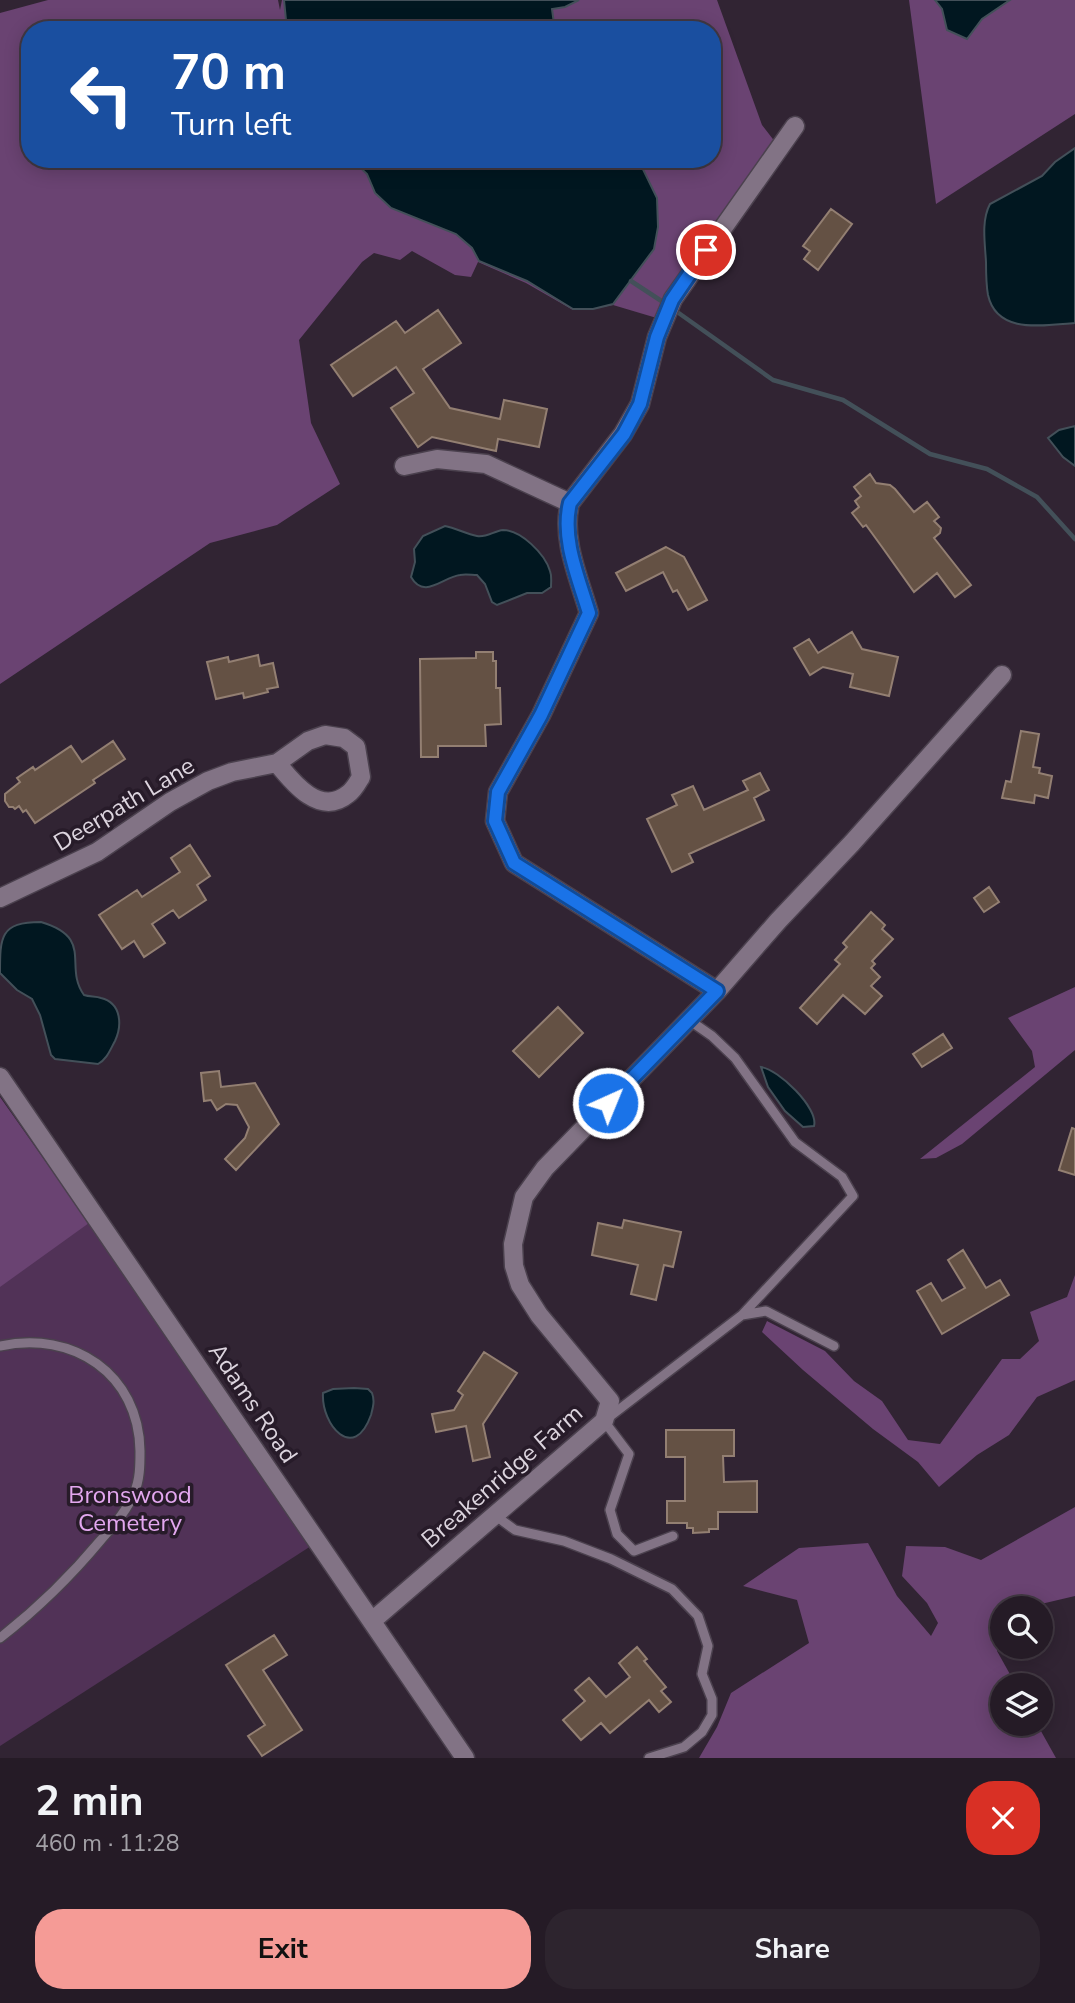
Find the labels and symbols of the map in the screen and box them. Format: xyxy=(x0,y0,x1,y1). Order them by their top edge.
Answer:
pin xyxy=(676,220,736,280)
street label: Deerpath Lane xyxy=(48,749,200,859)
position arrow xyxy=(571,1066,645,1140)
street label: Adams Road xyxy=(201,1337,305,1469)
street label: Breakenridge Farm xyxy=(415,1397,589,1555)
park label: Bronswood Cemetery xyxy=(68,1479,192,1539)

